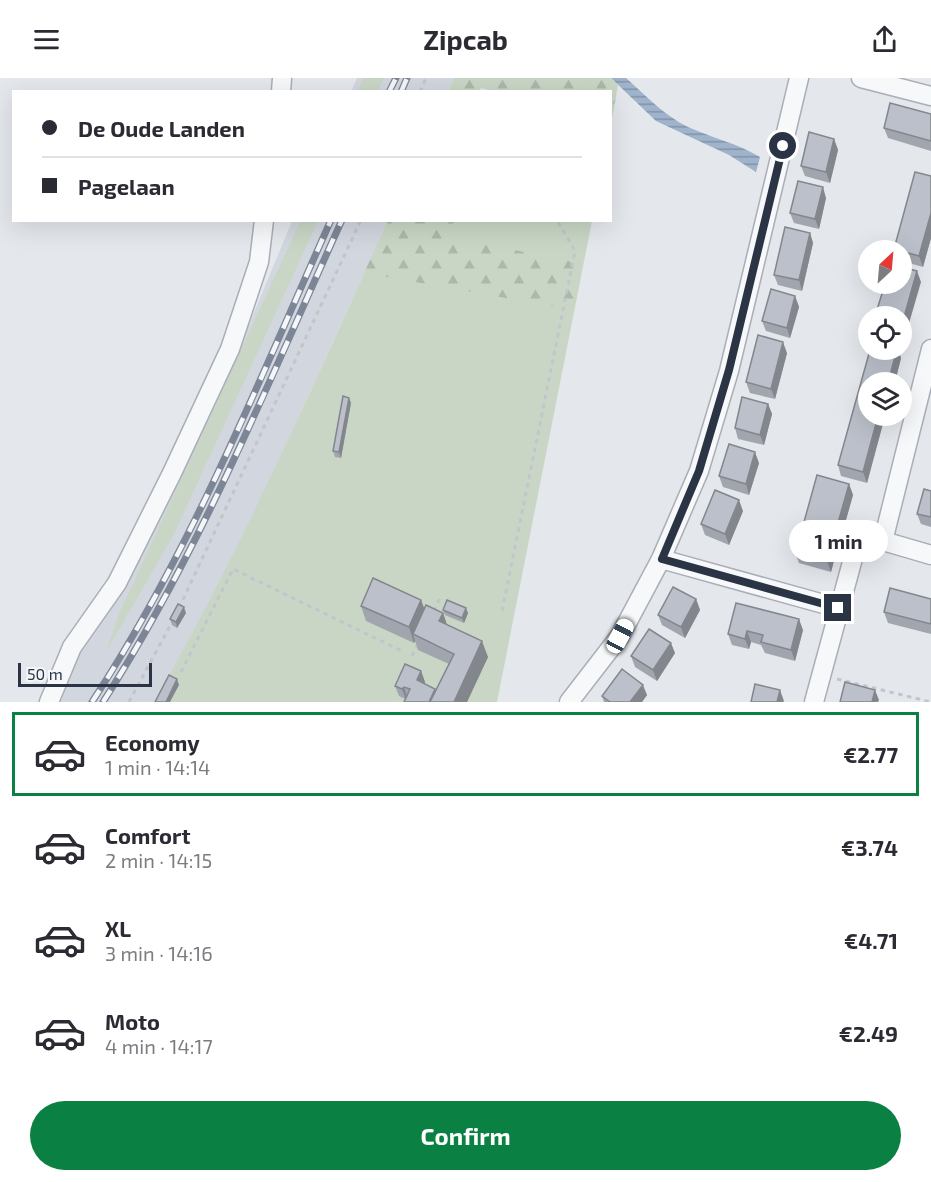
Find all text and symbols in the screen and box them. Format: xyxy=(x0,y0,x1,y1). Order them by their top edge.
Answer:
icon: menu xyxy=(30,23,63,56)
text: Zipcab xyxy=(423,23,508,55)
icon: share xyxy=(868,23,901,56)
text: De Oude Landen xyxy=(78,115,245,141)
route start xyxy=(769,132,796,159)
text: Pagelaan xyxy=(78,173,175,199)
north arrow xyxy=(858,240,912,294)
map controls xyxy=(858,240,912,426)
button: locate xyxy=(858,306,912,360)
button: layers xyxy=(858,372,912,426)
callout: 1 min xyxy=(788,521,888,563)
text: 1 min xyxy=(814,529,863,553)
route end xyxy=(824,594,851,621)
car xyxy=(604,616,636,656)
scale bar xyxy=(18,660,152,688)
text: 50 m xyxy=(27,664,63,683)
icon: car xyxy=(33,727,87,781)
text: Economy xyxy=(105,729,200,755)
text: €2.77 xyxy=(843,741,898,767)
text: 1 min · 14:14 xyxy=(105,755,210,779)
icon: car xyxy=(33,820,87,874)
text: Comfort xyxy=(105,822,190,848)
text: €3.74 xyxy=(841,834,898,860)
text: 2 min · 14:15 xyxy=(105,848,212,872)
icon: car xyxy=(33,913,87,967)
text: XL xyxy=(105,915,131,941)
text: €4.71 xyxy=(844,927,898,953)
text: 3 min · 14:16 xyxy=(105,941,213,965)
icon: car xyxy=(33,1006,87,1060)
text: Moto xyxy=(105,1008,160,1034)
text: €2.49 xyxy=(839,1020,898,1046)
text: 4 min · 14:17 xyxy=(105,1034,213,1058)
button: Confirm xyxy=(30,1101,901,1170)

